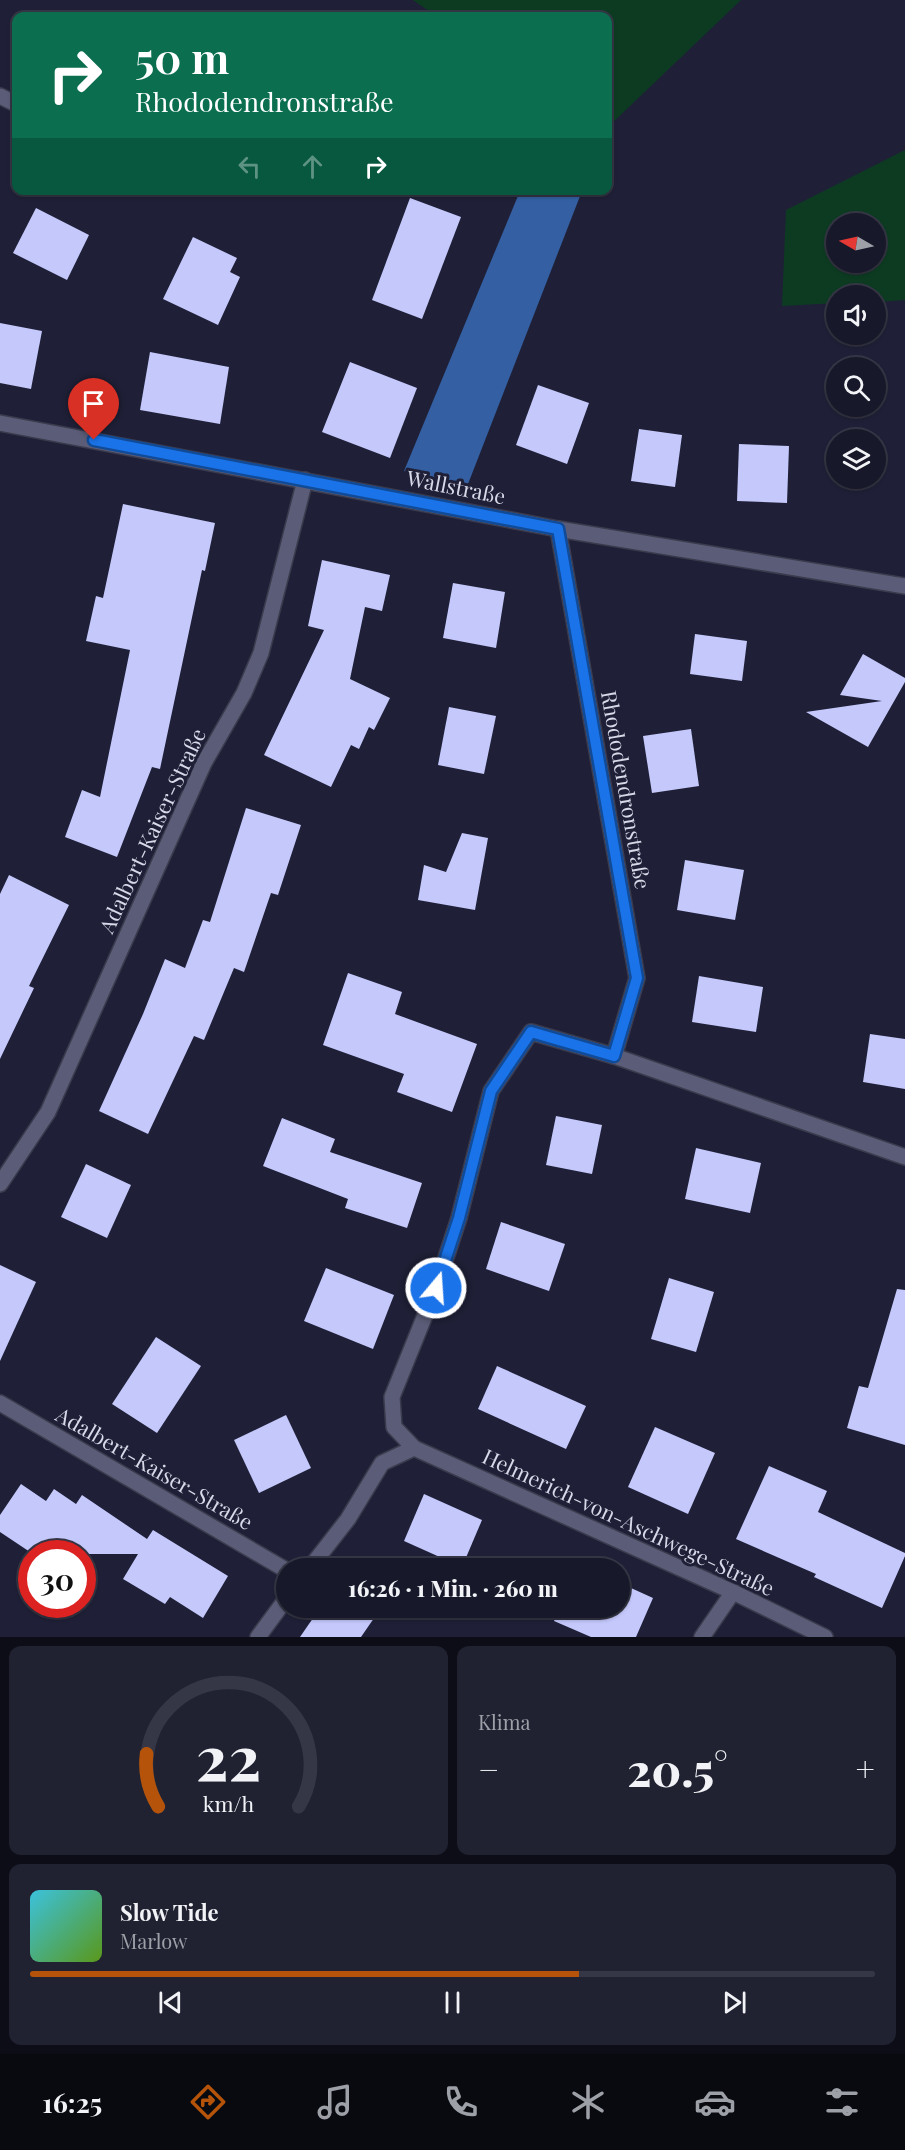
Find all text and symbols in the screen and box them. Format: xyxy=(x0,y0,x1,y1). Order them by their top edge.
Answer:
text: 50 m xyxy=(135,29,229,85)
icon: right xyxy=(36,36,114,114)
text: Rhododendronstraße xyxy=(135,83,394,119)
icon: left xyxy=(233,150,266,183)
icon: ahead xyxy=(296,150,329,183)
icon: right xyxy=(359,150,392,183)
north arrow xyxy=(826,213,886,273)
map controls xyxy=(826,213,886,489)
button: sound xyxy=(826,285,886,345)
button: search xyxy=(826,357,886,417)
pin xyxy=(68,378,119,440)
icon: arrive xyxy=(77,387,110,420)
button: layers xyxy=(826,429,886,489)
street label: Wallstraße xyxy=(404,463,508,509)
street label: Rhododendronstraße xyxy=(596,688,658,891)
street label: Adalbert-Kaiser-Straße xyxy=(91,723,211,938)
position arrow xyxy=(404,1256,468,1320)
street label: Adalbert-Kaiser-Straße xyxy=(51,1399,258,1535)
street label: Helmerich-von-Aschwege-Straße xyxy=(478,1441,779,1601)
speed limit sign: 30 xyxy=(18,1540,96,1618)
text: 16:26 · 1 Min. · 260 m xyxy=(348,1573,558,1603)
text: Klima xyxy=(478,1708,530,1735)
text: 22 xyxy=(196,1713,261,1797)
text: 20.5° xyxy=(627,1738,728,1798)
text: − xyxy=(478,1746,499,1790)
text: + xyxy=(856,1746,875,1790)
text: km/h xyxy=(203,1790,255,1818)
text: Slow Tide xyxy=(120,1897,219,1927)
text: Marlow xyxy=(120,1927,188,1954)
icon: previous xyxy=(154,1986,187,2019)
icon: pause xyxy=(436,1986,469,2019)
icon: next xyxy=(718,1986,751,2019)
icon: directions xyxy=(187,2081,229,2123)
icon: music xyxy=(314,2081,356,2123)
icon: phone xyxy=(440,2081,482,2123)
icon: climate xyxy=(567,2081,609,2123)
icon: car xyxy=(694,2081,736,2123)
icon: filters xyxy=(821,2081,863,2123)
text: 16:25 xyxy=(42,2084,102,2120)

